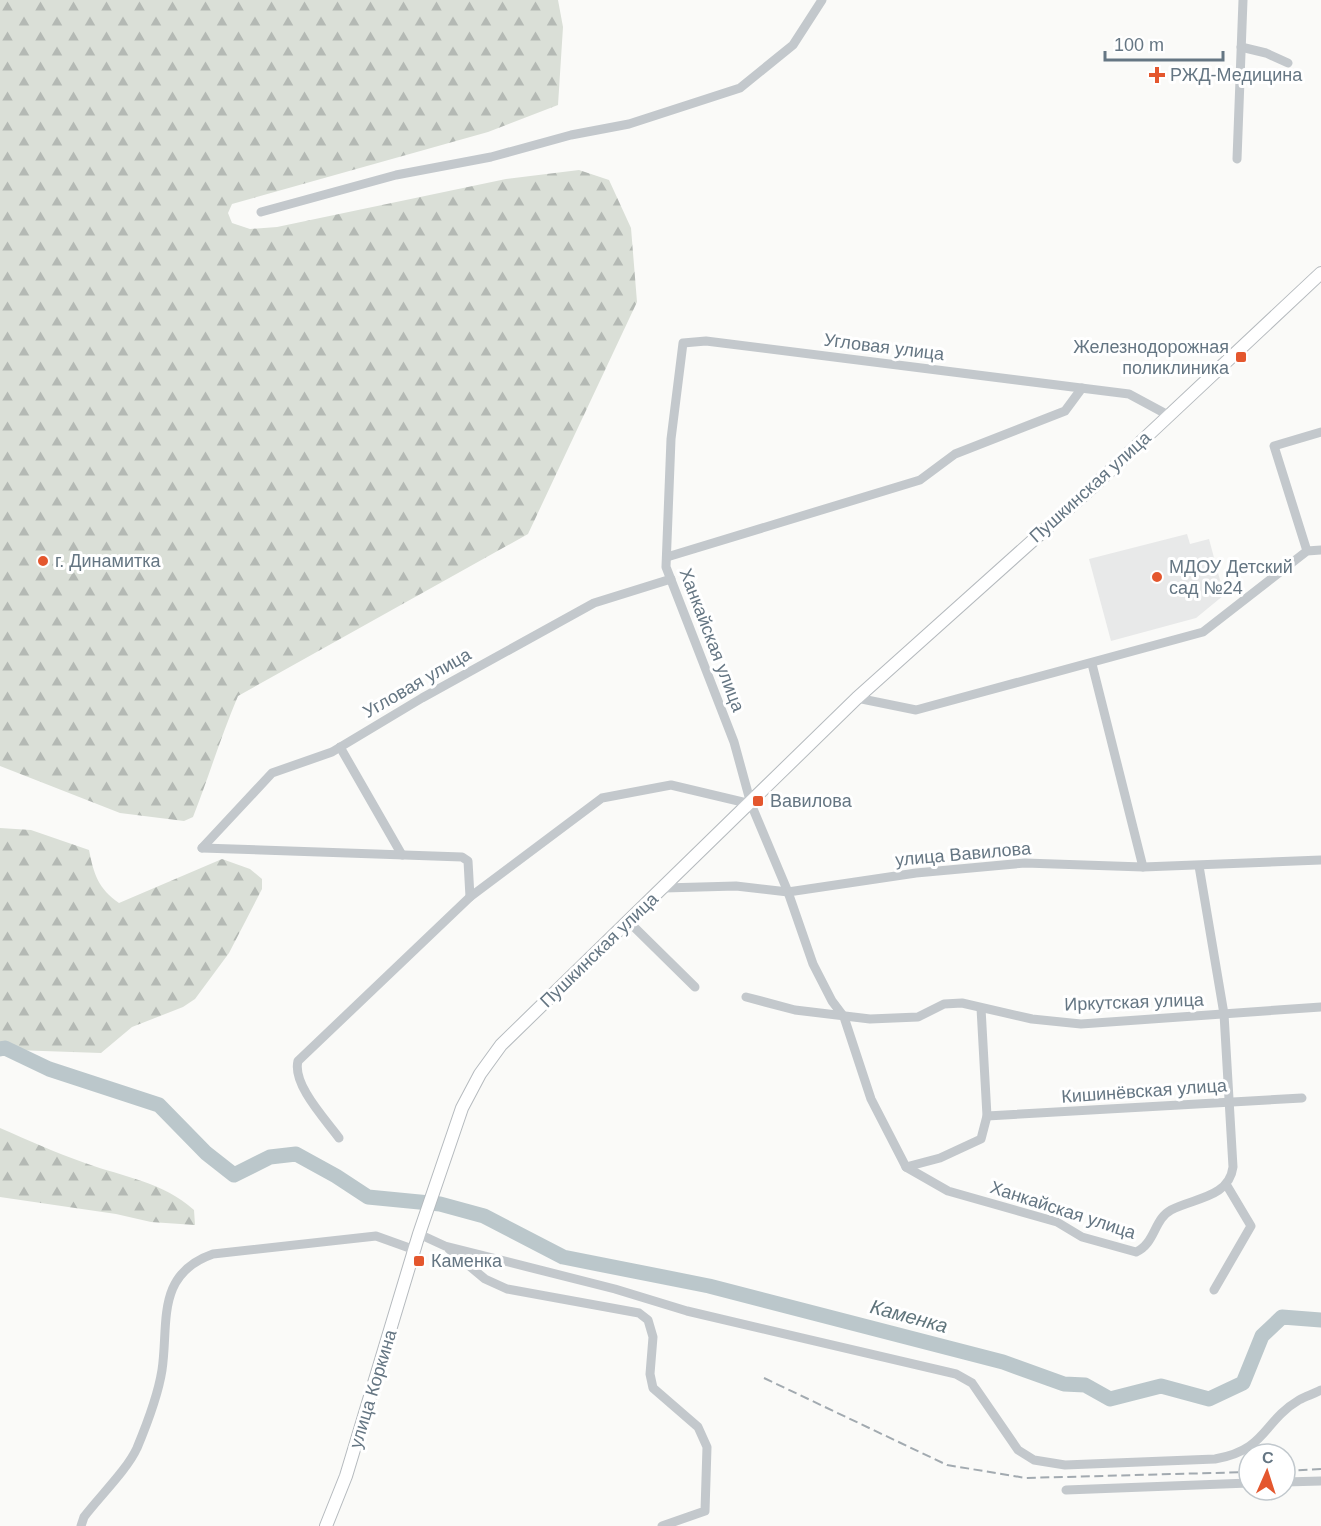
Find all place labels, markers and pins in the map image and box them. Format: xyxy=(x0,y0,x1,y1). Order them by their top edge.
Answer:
place label: РЖД-Медицина xyxy=(1170,65,1303,85)
marker: РЖД-Медицина xyxy=(1148,66,1166,84)
place label: Железнодорожная поликлиника xyxy=(1073,337,1230,378)
marker: Железнодорожная поликлиника xyxy=(1234,350,1248,364)
place label: г. Динамитка xyxy=(55,551,162,571)
marker: г. Динамитка xyxy=(36,554,50,568)
place label: МДОУ Детский сад №24 xyxy=(1169,557,1293,598)
marker: МДОУ Детский сад №24 xyxy=(1150,570,1164,584)
place label: Вавилова xyxy=(770,791,853,811)
marker: Вавилова xyxy=(751,794,765,808)
place label: Каменка xyxy=(431,1251,503,1271)
marker: Каменка xyxy=(412,1254,426,1268)

